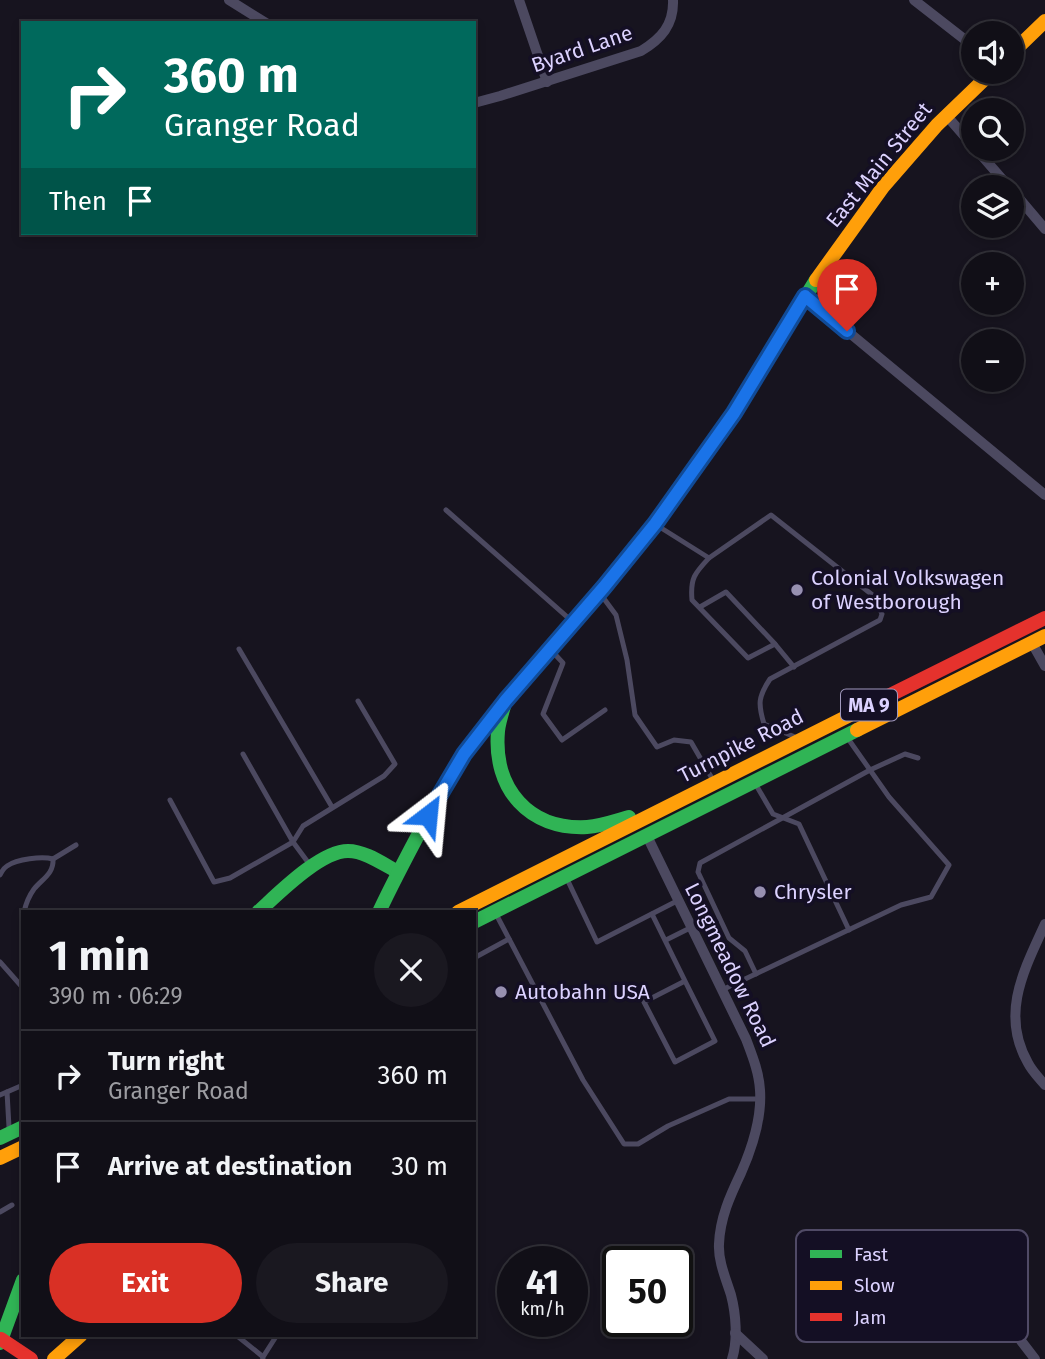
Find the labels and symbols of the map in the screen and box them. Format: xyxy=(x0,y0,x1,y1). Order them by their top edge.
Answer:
street label: Byard Lane xyxy=(528,20,636,78)
street label: East Main Street xyxy=(821,97,938,233)
pin xyxy=(817,259,877,331)
place label: Colonial Volkswagen of Westborough xyxy=(811,565,1004,615)
marker: Colonial Volkswagen of Westborough xyxy=(789,582,805,598)
road number: MA 9 xyxy=(841,690,897,720)
street label: Turnpike Road xyxy=(674,703,808,789)
position arrow xyxy=(391,778,465,852)
street label: Longmeadow Road xyxy=(679,878,781,1052)
place label: Chrysler xyxy=(774,879,852,905)
marker: Chrysler xyxy=(752,884,768,900)
place label: Autobahn USA xyxy=(515,979,650,1005)
marker: Autobahn USA xyxy=(493,984,509,1000)
legend xyxy=(796,1230,1028,1342)
text: Fast xyxy=(854,1243,888,1266)
speed limit sign: 50 xyxy=(602,1246,693,1337)
text: Slow xyxy=(854,1274,895,1297)
text: Jam xyxy=(854,1306,886,1329)

